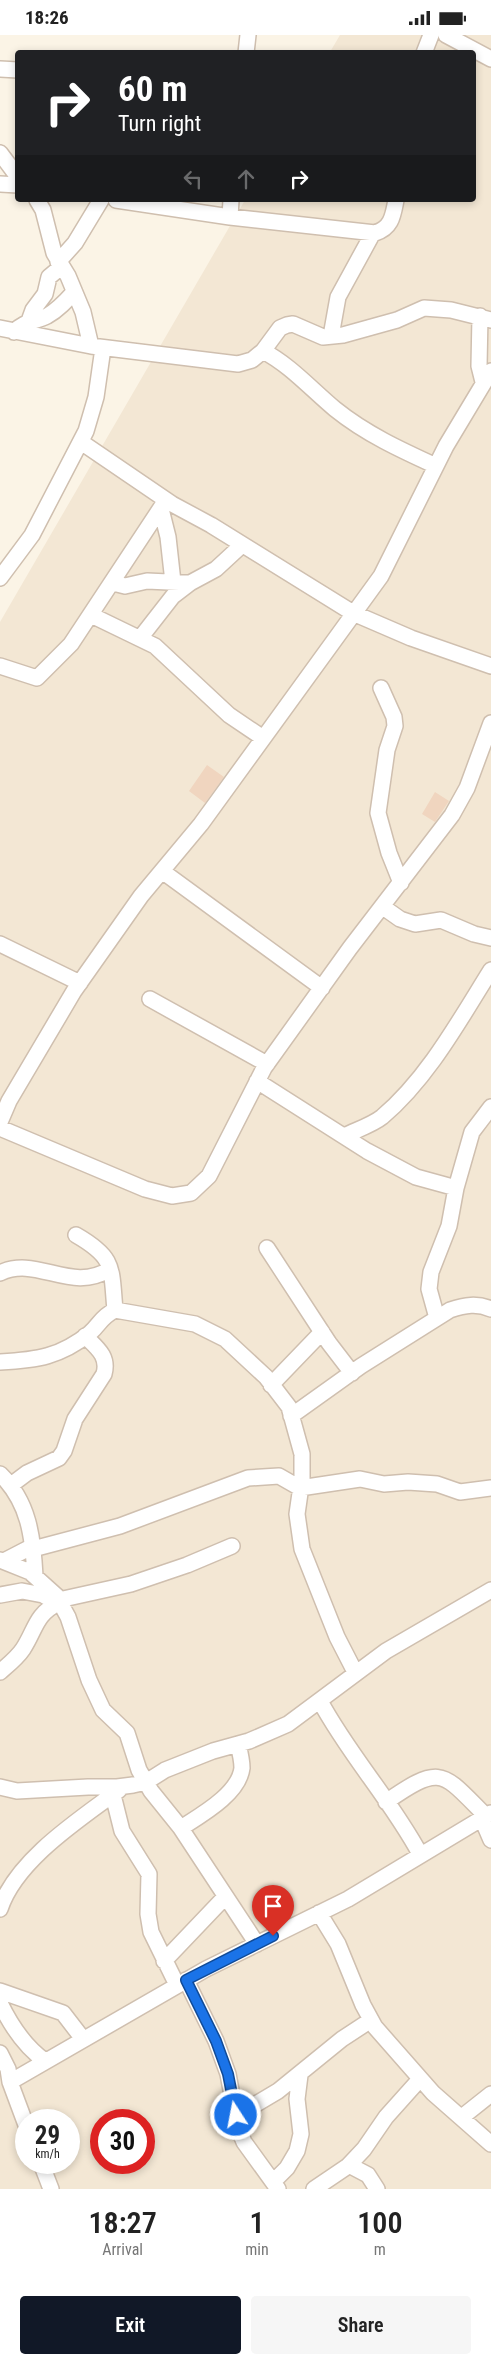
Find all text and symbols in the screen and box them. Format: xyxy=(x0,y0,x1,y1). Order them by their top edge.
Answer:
text: 18:26 xyxy=(25,6,69,29)
text: 60 m xyxy=(118,69,187,110)
icon: right xyxy=(35,70,100,135)
text: Turn right xyxy=(118,111,201,136)
icon: left xyxy=(179,165,207,193)
icon: ahead xyxy=(232,165,260,193)
icon: right xyxy=(285,165,313,193)
pin xyxy=(252,1885,294,1936)
icon: arrive xyxy=(259,1892,287,1920)
position arrow xyxy=(209,2088,261,2140)
speed limit sign: 30 xyxy=(90,2109,155,2174)
text: 29 xyxy=(35,2121,60,2150)
text: km/h xyxy=(35,2147,60,2161)
text: 18:27 xyxy=(88,2205,157,2240)
text: 1 xyxy=(249,2205,265,2240)
text: 100 xyxy=(357,2205,402,2240)
text: Arrival xyxy=(102,2240,143,2259)
text: min xyxy=(245,2240,269,2259)
text: m xyxy=(374,2240,386,2259)
button: Exit xyxy=(20,2296,241,2354)
button: Share xyxy=(251,2296,471,2354)

